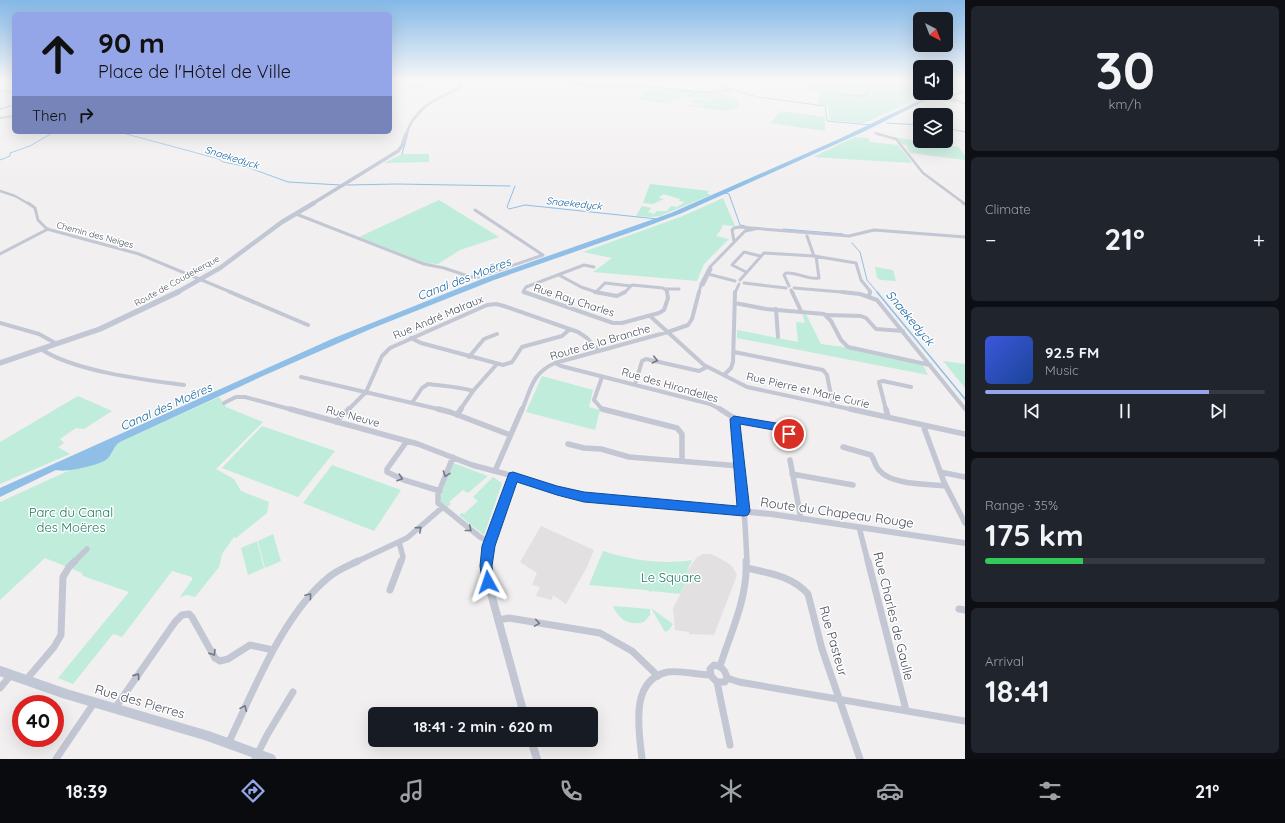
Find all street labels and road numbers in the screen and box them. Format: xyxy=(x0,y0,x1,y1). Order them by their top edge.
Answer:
street label: Chemin des Neiges xyxy=(55,219,135,250)
street label: Route de Coudekerque xyxy=(132,253,221,309)
street label: Rue Ray Charles xyxy=(532,280,616,320)
street label: Rue André Malraux xyxy=(391,292,485,342)
street label: Route de la Branche xyxy=(548,321,652,363)
street label: Rue des Hirondelles xyxy=(620,364,720,406)
street label: Rue Pierre et Marie Curie xyxy=(745,369,871,411)
street label: Rue Neuve xyxy=(325,402,381,430)
street label: Route du Chapeau Rouge xyxy=(759,493,915,531)
street label: Rue Charles de Gaulle xyxy=(870,550,918,682)
street label: Rue Pasteur xyxy=(816,604,852,678)
street label: Rue des Pierres xyxy=(93,681,187,721)

